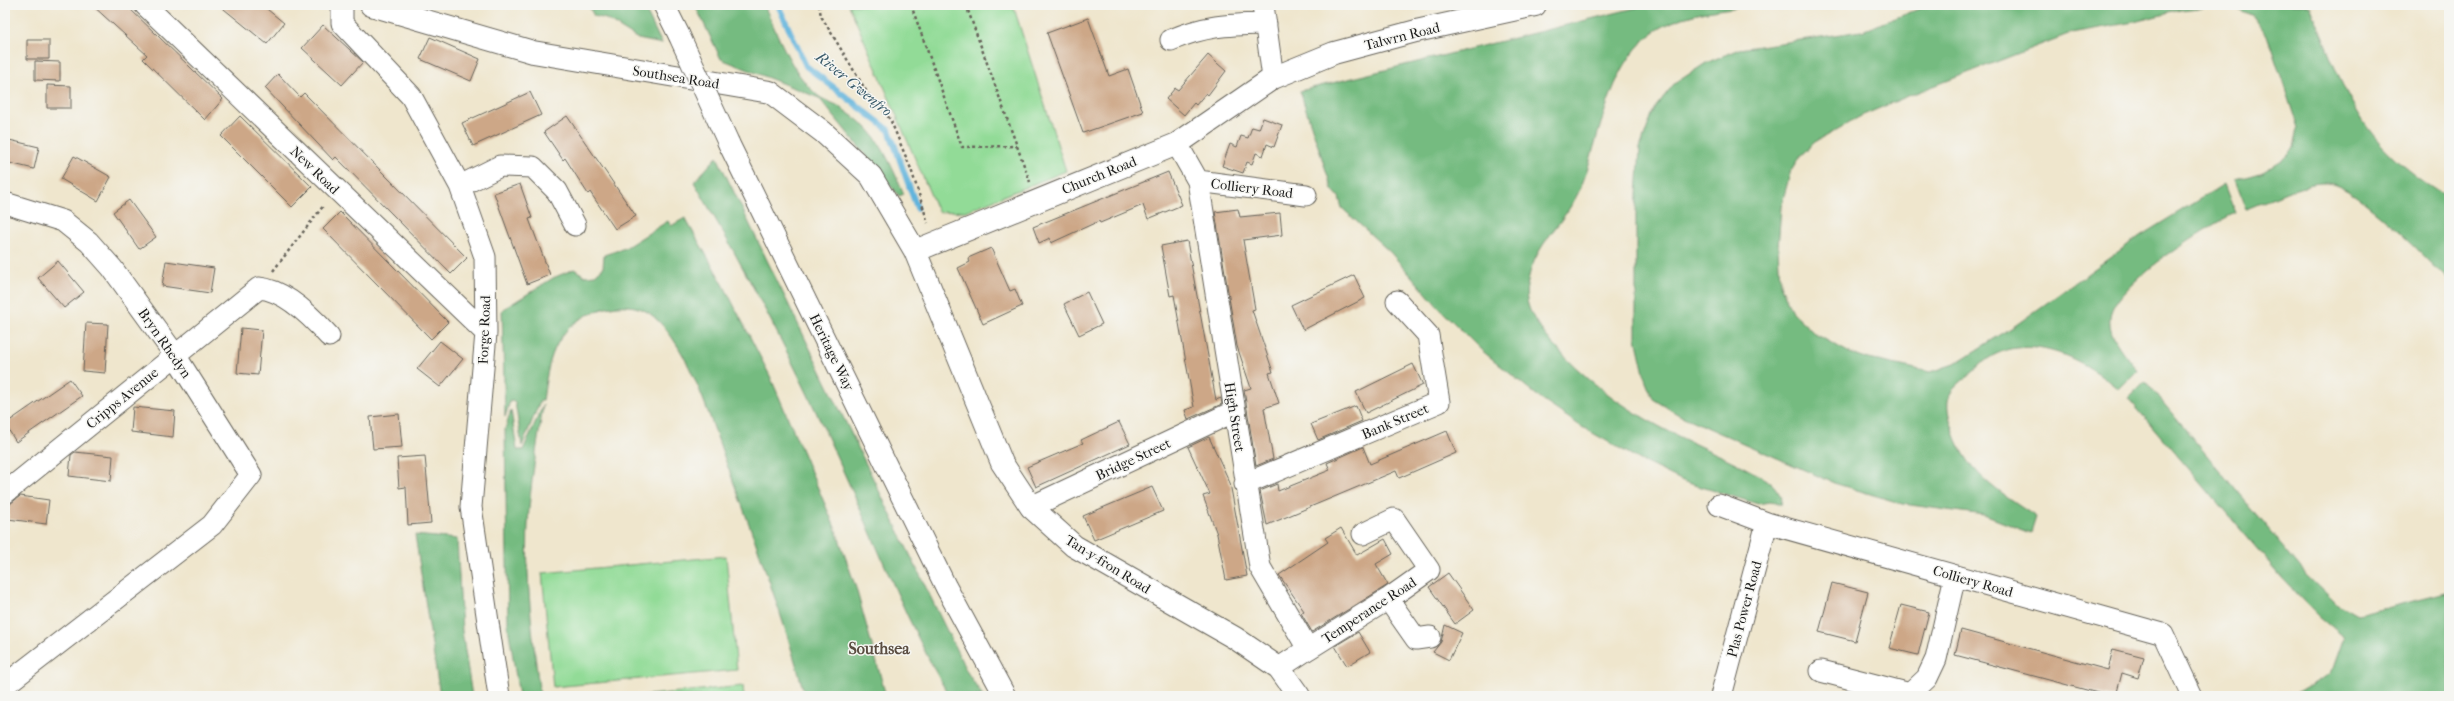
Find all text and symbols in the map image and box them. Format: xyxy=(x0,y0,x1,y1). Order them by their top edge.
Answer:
street label: Talwrn Road xyxy=(1363,19,1442,54)
water label: River Gwenfro xyxy=(811,47,896,120)
street label: Southsea Road xyxy=(631,62,721,93)
street label: New Road xyxy=(287,143,343,198)
street label: Church Road xyxy=(1059,153,1139,198)
street label: Colliery Road xyxy=(1210,175,1294,202)
street label: Forge Road xyxy=(475,295,494,365)
street label: Bryn Rhedyn xyxy=(134,305,195,382)
street label: Heritage Way xyxy=(806,311,858,394)
street label: Cripps Avenue xyxy=(83,364,162,433)
street label: High Street xyxy=(1221,381,1248,453)
street label: Bank Street xyxy=(1359,400,1431,443)
street label: Bridge Street xyxy=(1093,435,1174,484)
street label: Tan-y-fron Road xyxy=(1062,531,1154,598)
street label: Plas Power Road xyxy=(1723,559,1766,659)
street label: Colliery Road xyxy=(1931,562,2015,601)
street label: Temperance Road xyxy=(1319,573,1420,647)
district label: Southsea xyxy=(848,639,910,658)

